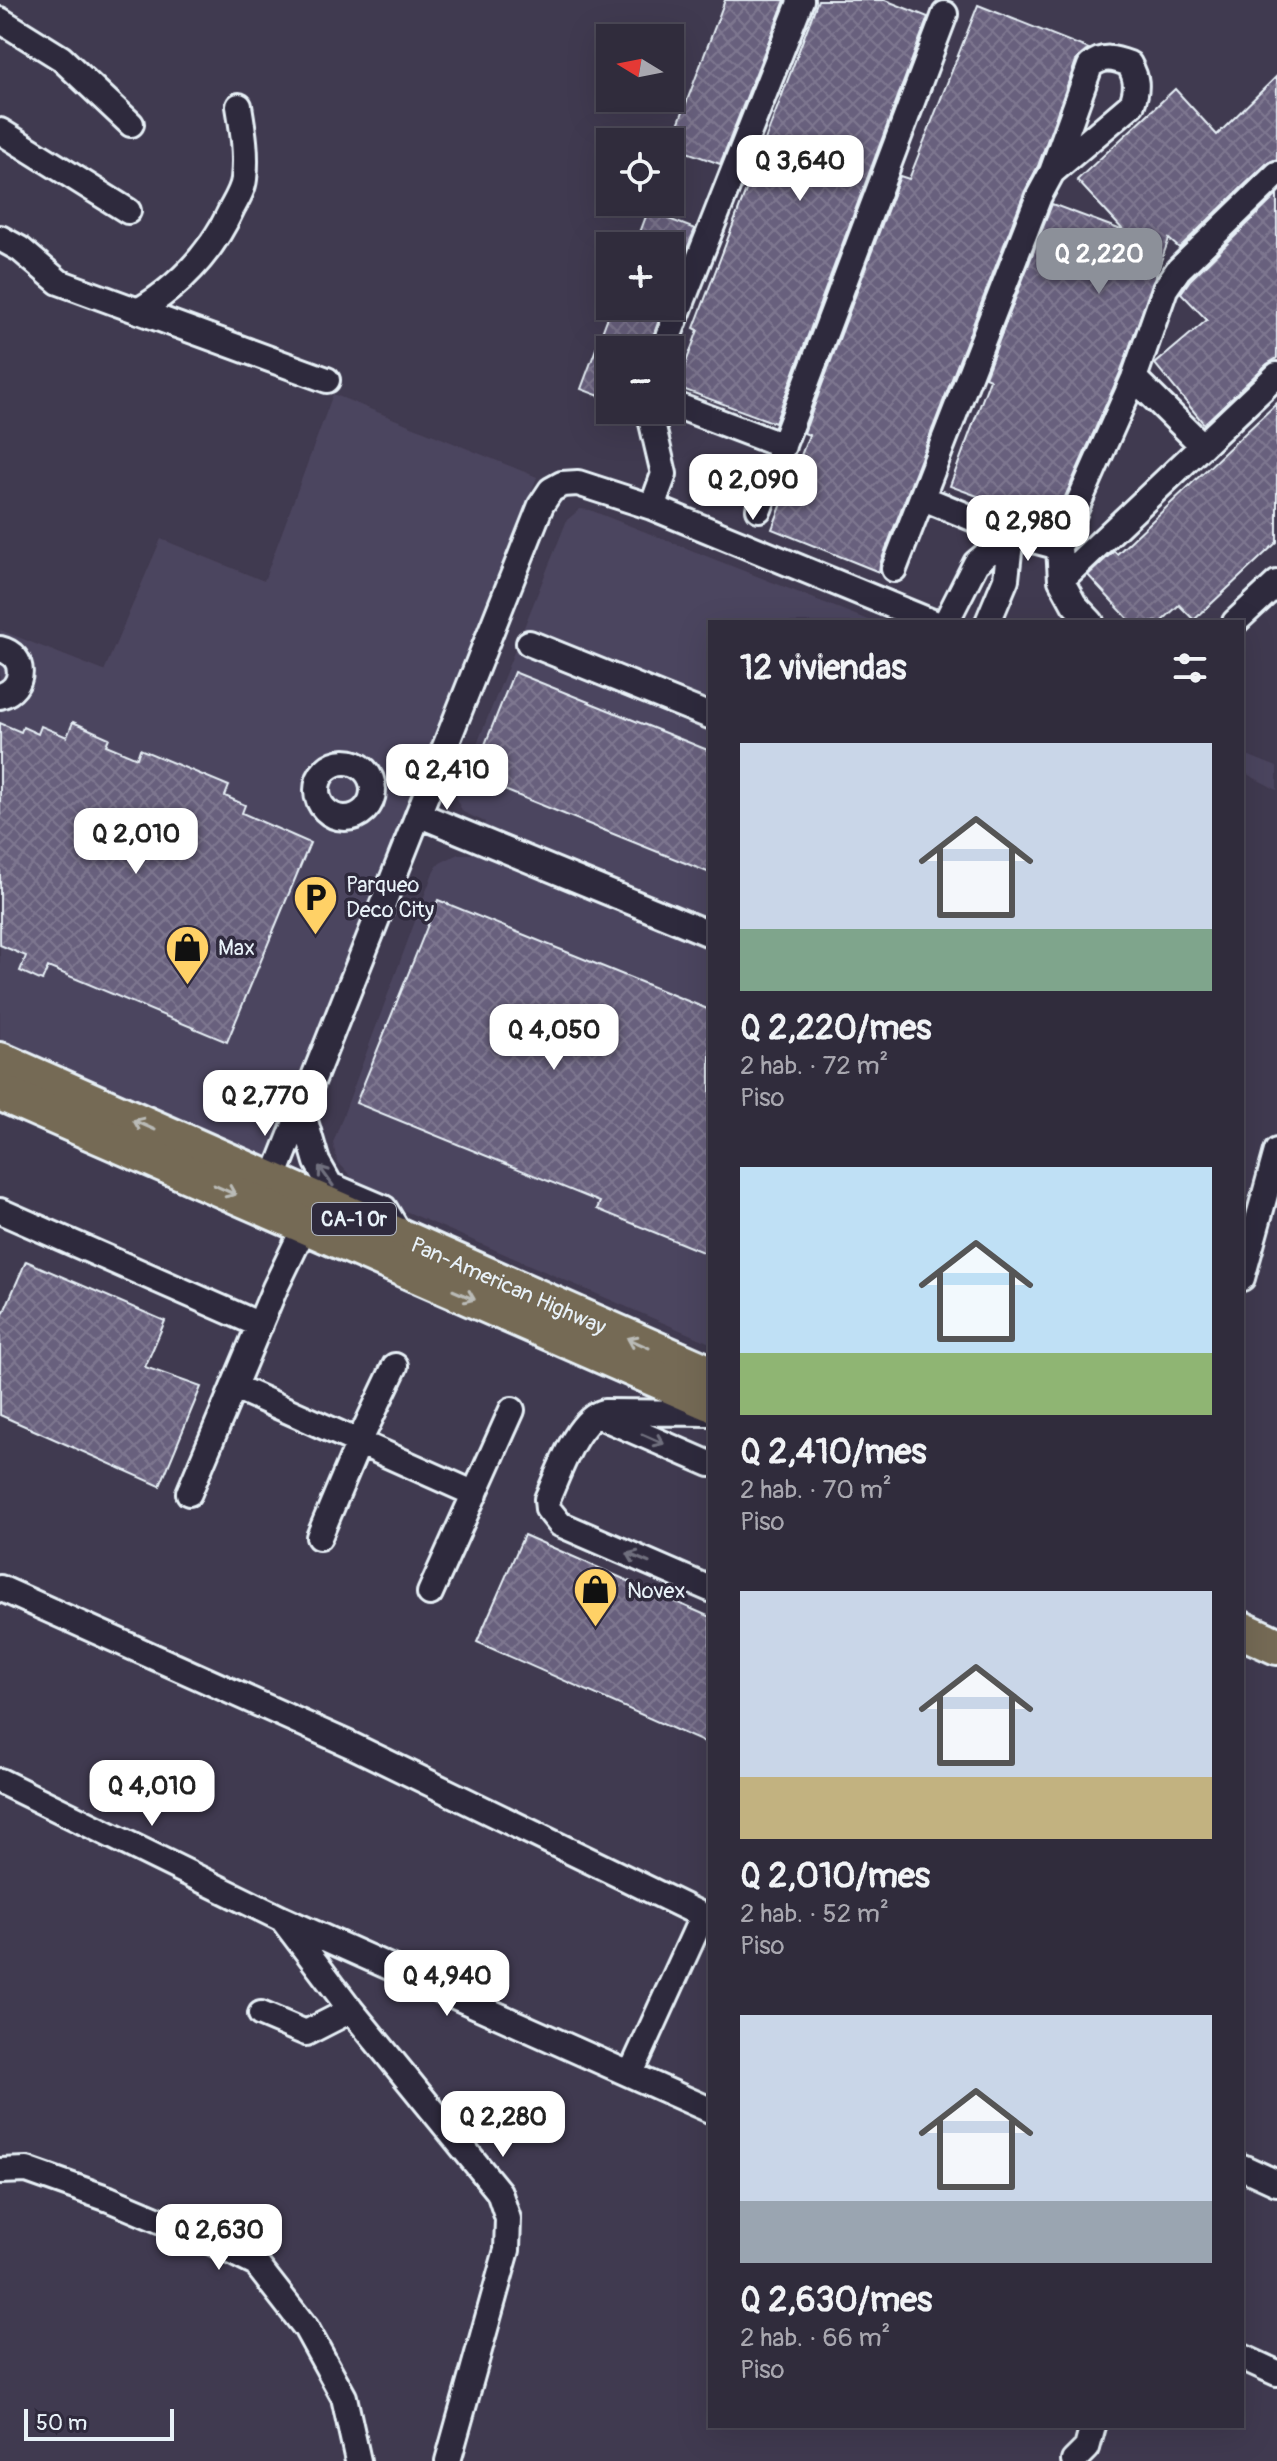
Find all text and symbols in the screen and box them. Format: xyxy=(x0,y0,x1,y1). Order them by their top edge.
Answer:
north arrow xyxy=(596,24,684,112)
map controls xyxy=(596,24,684,424)
button: locate xyxy=(596,128,684,216)
pin: Q 3,640 xyxy=(726,135,874,203)
text: Q 3,640 xyxy=(755,145,845,177)
pin: Q 2,220 xyxy=(1025,228,1173,296)
button: + xyxy=(596,232,684,320)
text: Q 2,220 xyxy=(1054,238,1144,270)
button: − xyxy=(596,336,684,424)
pin: Q 2,090 xyxy=(679,454,827,522)
text: Q 2,090 xyxy=(707,464,799,496)
pin: Q 2,980 xyxy=(954,495,1102,563)
text: Q 2,980 xyxy=(985,505,1071,537)
icon: filters xyxy=(1168,646,1212,690)
text: 12 viviendas xyxy=(740,647,906,690)
pin: Q 2,410 xyxy=(373,744,521,812)
text: Q 2,410 xyxy=(404,754,490,786)
icon: home xyxy=(904,795,1048,939)
pin: Q 2,010 xyxy=(62,808,210,876)
text: Q 2,010 xyxy=(92,818,180,850)
place label: Parqueo Deco City xyxy=(346,871,434,924)
parking icon: Parqueo Deco City xyxy=(291,873,339,936)
shop icon: Max xyxy=(163,923,211,986)
place label: Max xyxy=(218,934,255,962)
pin: Q 4,050 xyxy=(480,1004,628,1072)
text: Q 2,220/mes xyxy=(740,1007,931,1050)
text: Q 4,050 xyxy=(508,1014,600,1046)
text: 2 hab. · 72 m² xyxy=(740,1050,889,1082)
pin: Q 2,770 xyxy=(191,1070,339,1138)
text: Q 2,770 xyxy=(221,1080,309,1112)
text: Piso xyxy=(740,1082,785,1114)
one-way arrow xyxy=(133,1117,157,1132)
one-way arrow xyxy=(318,1166,335,1187)
one-way arrow xyxy=(213,1184,237,1199)
road number: CA-1 Or xyxy=(312,1203,396,1235)
icon: home xyxy=(904,1219,1048,1363)
street label: Pan-American Highway xyxy=(406,1231,610,1342)
one-way arrow xyxy=(451,1288,476,1303)
one-way arrow xyxy=(627,1334,651,1349)
text: Q 2,410/mes xyxy=(740,1431,926,1474)
one-way arrow xyxy=(640,1433,665,1448)
text: 2 hab. · 70 m² xyxy=(740,1474,892,1506)
text: Piso xyxy=(740,1506,785,1538)
one-way arrow xyxy=(627,1550,651,1565)
shop icon: Novex xyxy=(572,1566,620,1629)
place label: Novex xyxy=(627,1577,685,1605)
icon: home xyxy=(904,1643,1048,1787)
pin: Q 4,010 xyxy=(78,1760,226,1828)
text: Q 4,010 xyxy=(108,1770,196,1802)
text: Q 2,010/mes xyxy=(740,1855,930,1898)
text: 2 hab. · 52 m² xyxy=(740,1898,889,1930)
text: Piso xyxy=(740,1930,785,1962)
pin: Q 4,940 xyxy=(373,1950,521,2018)
text: Q 4,940 xyxy=(402,1960,492,1992)
icon: home xyxy=(904,2067,1048,2211)
pin: Q 2,280 xyxy=(429,2091,577,2159)
text: Q 2,280 xyxy=(459,2101,547,2133)
pin: Q 2,630 xyxy=(145,2204,293,2272)
text: Q 2,630 xyxy=(174,2214,264,2246)
text: Q 2,630/mes xyxy=(740,2279,932,2322)
text: 2 hab. · 66 m² xyxy=(740,2322,891,2354)
text: Piso xyxy=(740,2354,785,2386)
scale bar xyxy=(24,2405,174,2441)
text: 50 m xyxy=(36,2409,87,2437)

